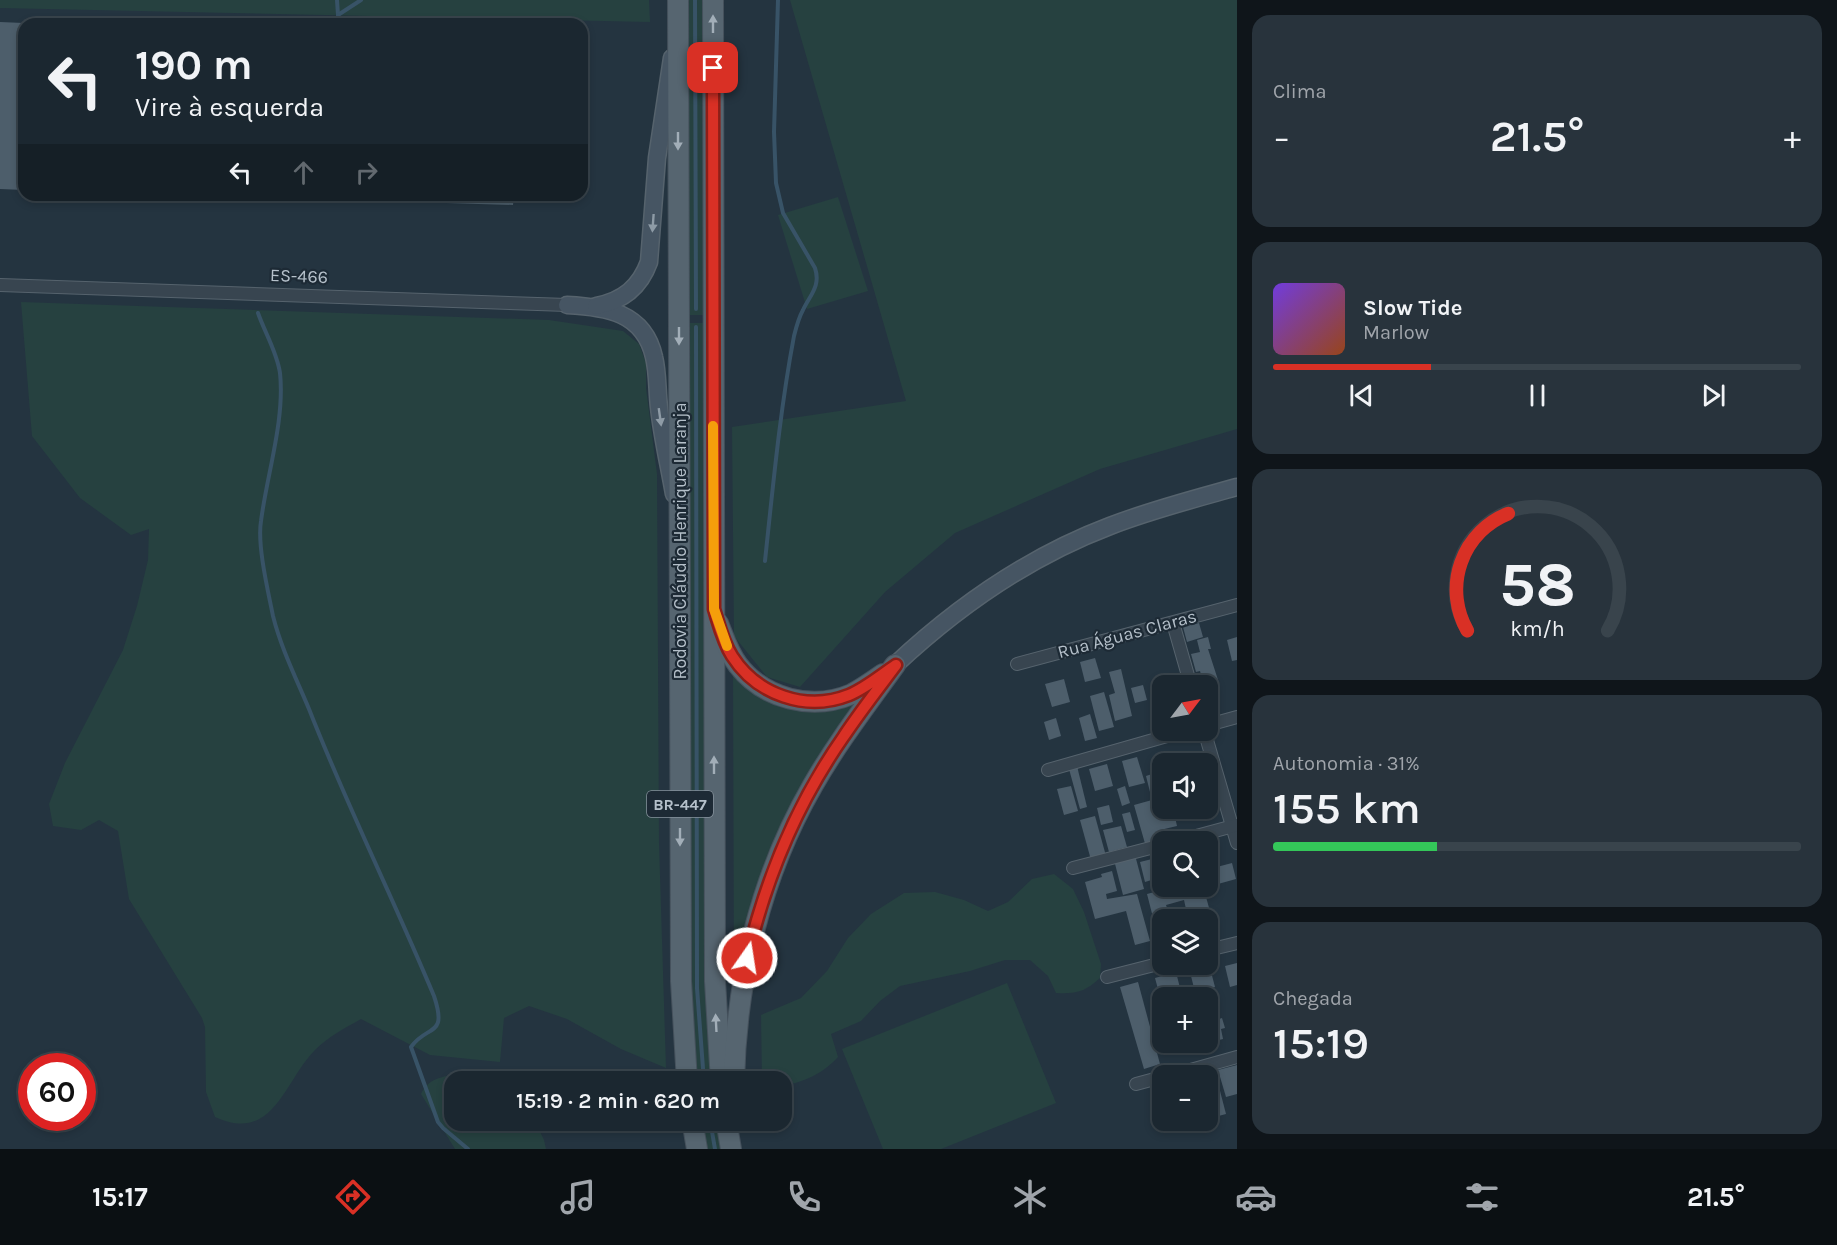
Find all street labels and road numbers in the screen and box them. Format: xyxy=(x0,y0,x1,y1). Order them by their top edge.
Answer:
street label: ES-466 xyxy=(270,264,328,288)
street label: Rodovia Cláudio Henrique Laranja xyxy=(669,402,691,680)
street label: Rua Águas Claras xyxy=(1055,604,1199,663)
road number: BR-447 xyxy=(647,791,713,817)

